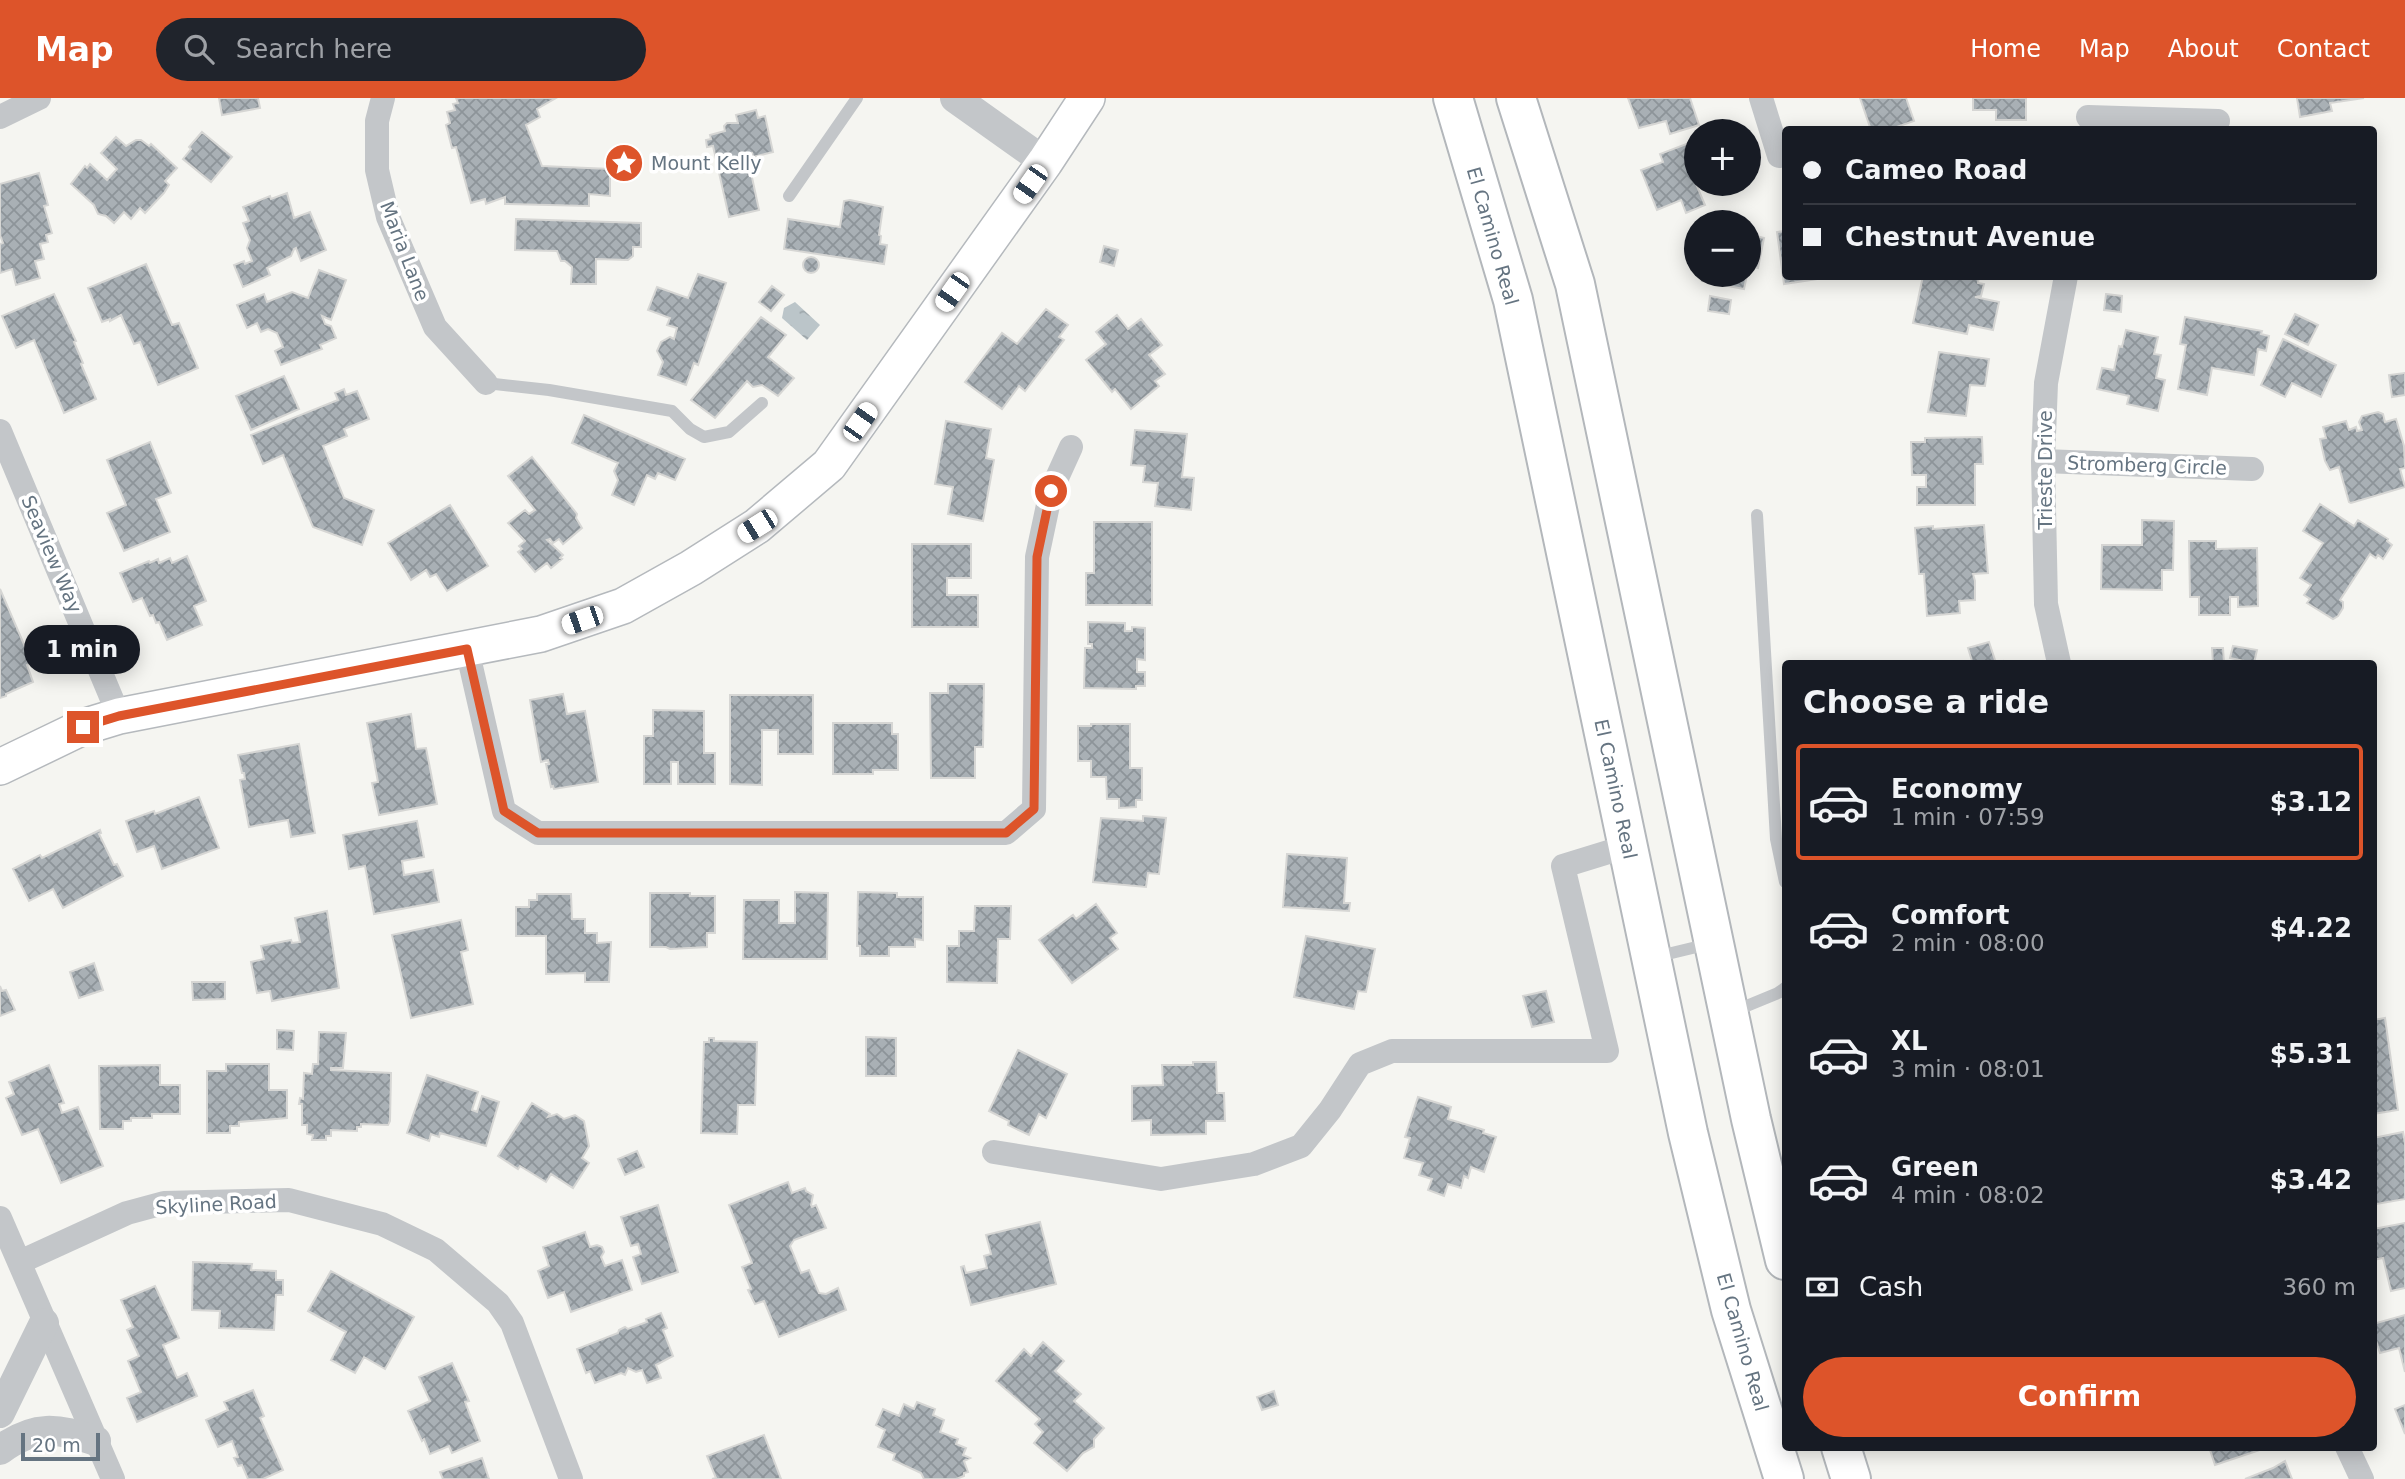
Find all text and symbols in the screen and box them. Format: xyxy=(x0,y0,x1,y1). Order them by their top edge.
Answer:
search box xyxy=(156,18,646,81)
text: Map xyxy=(35,30,114,69)
icon: search xyxy=(180,30,218,68)
text: Search here xyxy=(236,34,392,64)
text: Home xyxy=(1970,35,2041,63)
text: Map xyxy=(2079,35,2130,63)
text: About xyxy=(2168,35,2239,63)
text: Contact xyxy=(2277,35,2370,63)
map controls xyxy=(1684,119,1761,287)
button: + xyxy=(1684,119,1761,196)
place icon: Mount Kelly xyxy=(603,142,645,184)
place label: Mount Kelly xyxy=(651,152,762,174)
text: Cameo Road xyxy=(1845,155,2027,185)
car xyxy=(1010,161,1051,207)
street label: El Camino Real xyxy=(1463,164,1523,308)
street label: Maria Lane xyxy=(376,198,434,304)
button: − xyxy=(1684,210,1761,287)
text: Chestnut Avenue xyxy=(1845,222,2095,252)
car xyxy=(932,269,973,315)
car xyxy=(840,399,881,445)
street label: Trieste Drive xyxy=(2034,410,2056,531)
street label: Stromberg Circle xyxy=(2067,451,2227,479)
route start xyxy=(1035,475,1067,507)
street label: Seaview Way xyxy=(17,492,87,616)
car xyxy=(734,506,781,546)
car xyxy=(559,603,606,637)
callout: 1 min xyxy=(25,626,141,674)
text: 1 min xyxy=(46,636,118,662)
text: Choose a ride xyxy=(1803,683,2049,721)
route end xyxy=(67,711,99,743)
street label: El Camino Real xyxy=(1590,717,1642,861)
icon: car xyxy=(1807,771,1870,834)
text: Economy xyxy=(1891,774,2022,804)
text: $3.12 xyxy=(2270,787,2352,817)
text: 1 min · 07:59 xyxy=(1891,804,2045,830)
icon: car xyxy=(1807,897,1870,960)
text: Comfort xyxy=(1891,900,2009,930)
text: $4.22 xyxy=(2270,913,2352,943)
text: 2 min · 08:00 xyxy=(1891,930,2045,956)
icon: car xyxy=(1807,1023,1870,1086)
text: XL xyxy=(1891,1026,1928,1056)
text: $5.31 xyxy=(2270,1039,2352,1069)
text: 3 min · 08:01 xyxy=(1891,1056,2045,1082)
icon: car xyxy=(1807,1149,1870,1212)
text: Green xyxy=(1891,1152,1979,1182)
text: $3.42 xyxy=(2270,1165,2352,1195)
text: 4 min · 08:02 xyxy=(1891,1182,2045,1208)
street label: Skyline Road xyxy=(155,1190,277,1218)
icon: cash xyxy=(1803,1268,1841,1306)
street label: El Camino Real xyxy=(1713,1270,1773,1414)
text: Cash xyxy=(1859,1272,1923,1302)
text: 360 m xyxy=(2282,1274,2356,1300)
button: Confirm xyxy=(1803,1357,2356,1437)
scale bar xyxy=(21,1430,100,1462)
text: 20 m xyxy=(32,1434,81,1456)

